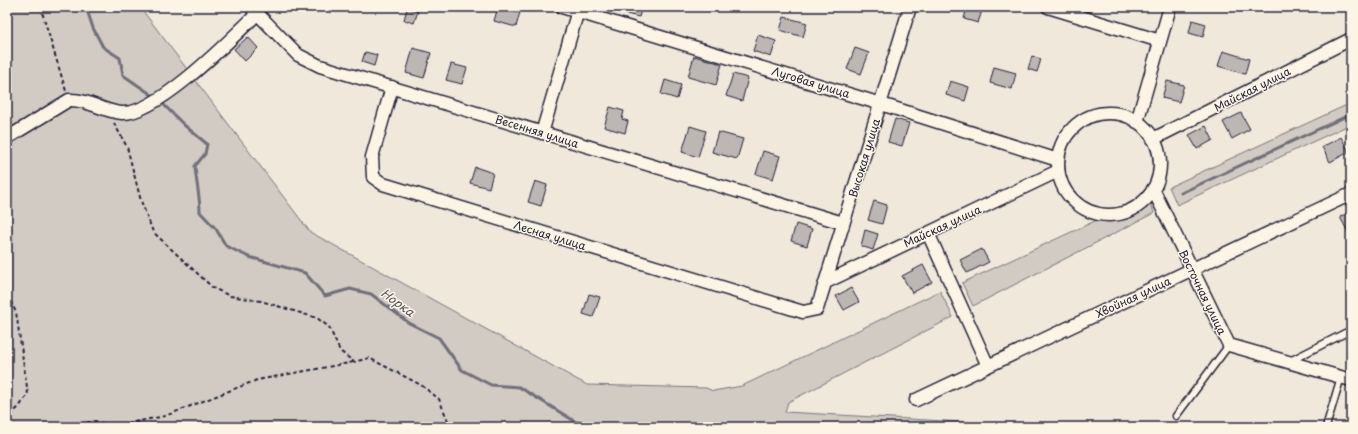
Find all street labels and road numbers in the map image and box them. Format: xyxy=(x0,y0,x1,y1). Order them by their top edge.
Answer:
street label: Луговая улица xyxy=(770,62,852,102)
street label: Майская улица xyxy=(1211,62,1293,116)
street label: Весенняя улица xyxy=(493,110,581,152)
street label: Высокая улица xyxy=(844,116,884,200)
street label: Майская улица xyxy=(900,201,984,251)
street label: Лесная улица xyxy=(512,216,588,254)
street label: Восточная улица xyxy=(1175,247,1231,338)
street label: Хвойная улица xyxy=(1092,272,1174,322)

